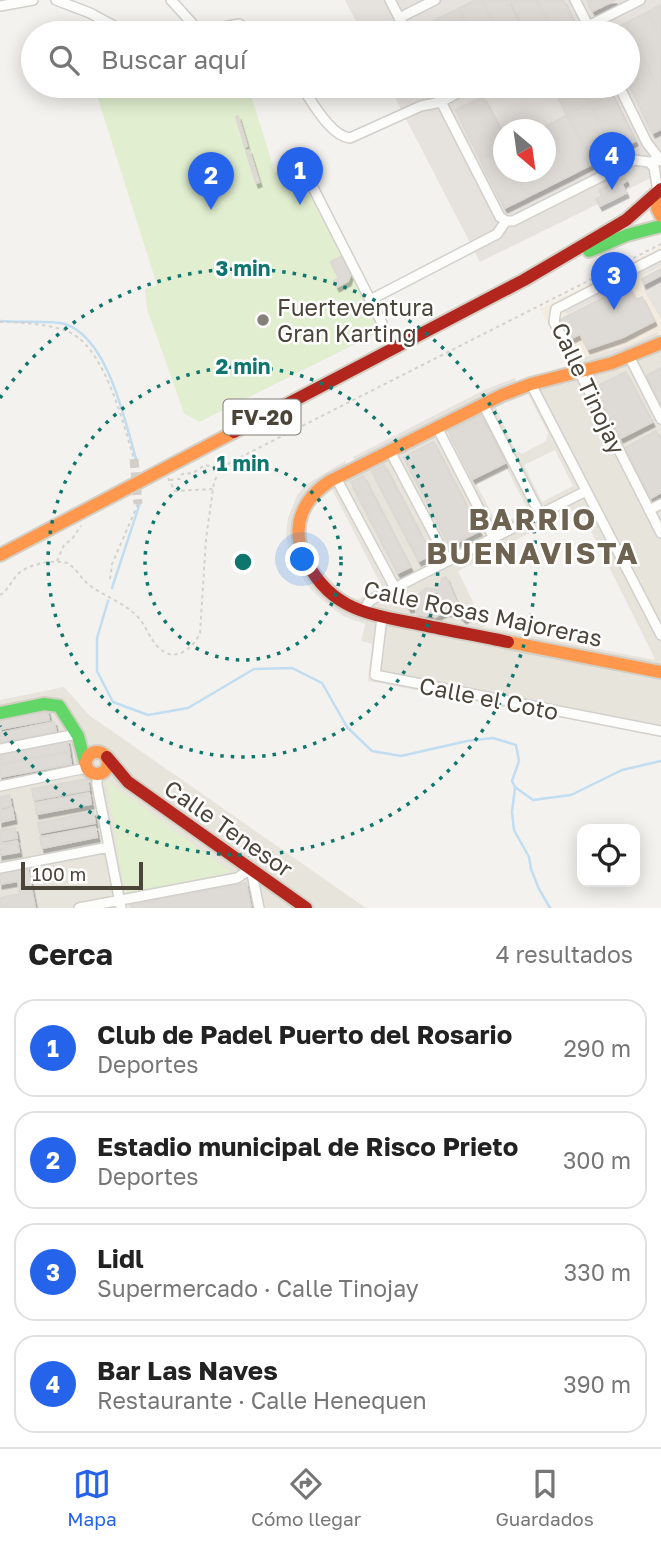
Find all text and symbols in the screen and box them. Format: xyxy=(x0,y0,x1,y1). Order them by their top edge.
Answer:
search box xyxy=(21,21,640,98)
icon: search xyxy=(45,41,83,79)
text: Buscar aquí xyxy=(101,44,247,75)
north arrow xyxy=(493,119,556,182)
pin: 4 xyxy=(589,132,635,190)
pin: 1 xyxy=(277,147,323,205)
pin: 2 xyxy=(188,152,234,210)
pin: 3 xyxy=(591,252,637,310)
text: 3 min xyxy=(216,255,270,281)
place label: Fuerteventura Gran Karting xyxy=(277,293,434,347)
marker: Fuerteventura Gran Karting xyxy=(255,312,271,328)
street label: Calle Tinojay xyxy=(546,318,632,458)
text: 2 min xyxy=(216,353,270,379)
road number: FV-20 xyxy=(224,400,300,434)
text: 1 min xyxy=(217,450,269,476)
district label: BARRIO BUENAVISTA xyxy=(426,501,640,571)
your location xyxy=(285,542,319,576)
centre of rings xyxy=(231,550,255,574)
street label: Calle Rosas Majoreras xyxy=(361,574,605,652)
street label: Calle el Coto xyxy=(417,671,561,725)
street label: Calle Tenesor xyxy=(159,773,299,883)
map controls xyxy=(577,824,640,887)
button: locate xyxy=(577,824,640,887)
scale bar xyxy=(21,859,144,891)
text: 100 m xyxy=(32,862,86,885)
text: Cerca xyxy=(28,936,113,972)
text: 4 resultados xyxy=(496,940,633,968)
text: Club de Padel Puerto del Rosario xyxy=(97,1019,512,1050)
text: 1 xyxy=(47,1034,59,1062)
text: 290 m xyxy=(563,1034,631,1062)
text: Deportes xyxy=(97,1050,199,1078)
text: Estadio municipal de Risco Prieto xyxy=(97,1131,518,1162)
text: 2 xyxy=(46,1146,60,1174)
text: 300 m xyxy=(563,1146,631,1174)
text: Deportes xyxy=(97,1162,199,1190)
text: Lidl xyxy=(97,1243,144,1274)
text: 3 xyxy=(46,1258,60,1286)
text: 330 m xyxy=(564,1258,631,1286)
text: Supermercado · Calle Tinojay xyxy=(97,1274,419,1302)
text: Bar Las Naves xyxy=(97,1355,278,1386)
text: 4 xyxy=(46,1370,60,1398)
text: 390 m xyxy=(563,1370,631,1398)
text: Restaurante · Calle Henequen xyxy=(97,1386,427,1414)
tab: Mapa xyxy=(67,1465,117,1530)
tab: Cómo llegar xyxy=(251,1465,361,1530)
tab: Guardados xyxy=(495,1465,594,1530)

